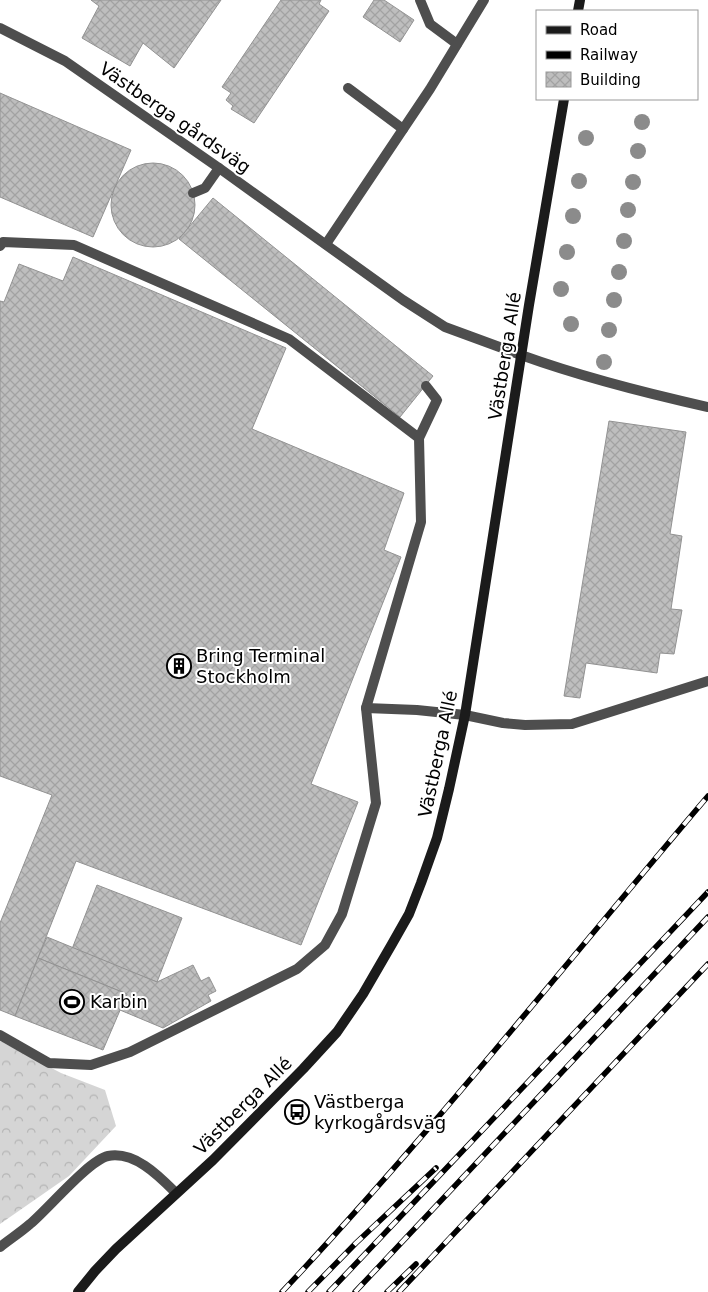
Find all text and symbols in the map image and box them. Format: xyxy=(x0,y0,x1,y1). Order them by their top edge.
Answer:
legend xyxy=(536,10,698,100)
text: Road xyxy=(580,21,618,39)
text: Railway xyxy=(580,46,638,64)
street label: Västberga gårdsväg xyxy=(96,57,255,178)
text: Building xyxy=(580,71,641,89)
street label: Västberga Allé xyxy=(484,290,525,422)
place label: Bring Terminal Stockholm xyxy=(196,645,325,687)
building icon: Bring Terminal Stockholm xyxy=(166,653,192,679)
street label: Västberga Allé xyxy=(414,688,461,819)
sports icon: Karbin xyxy=(59,989,85,1015)
place label: Karbin xyxy=(90,991,148,1012)
street label: Västberga Allé xyxy=(189,1052,296,1159)
place label: Västberga kyrkogårdsväg xyxy=(314,1091,446,1133)
bus stop icon: Västberga kyrkogårdsväg xyxy=(284,1099,310,1125)

